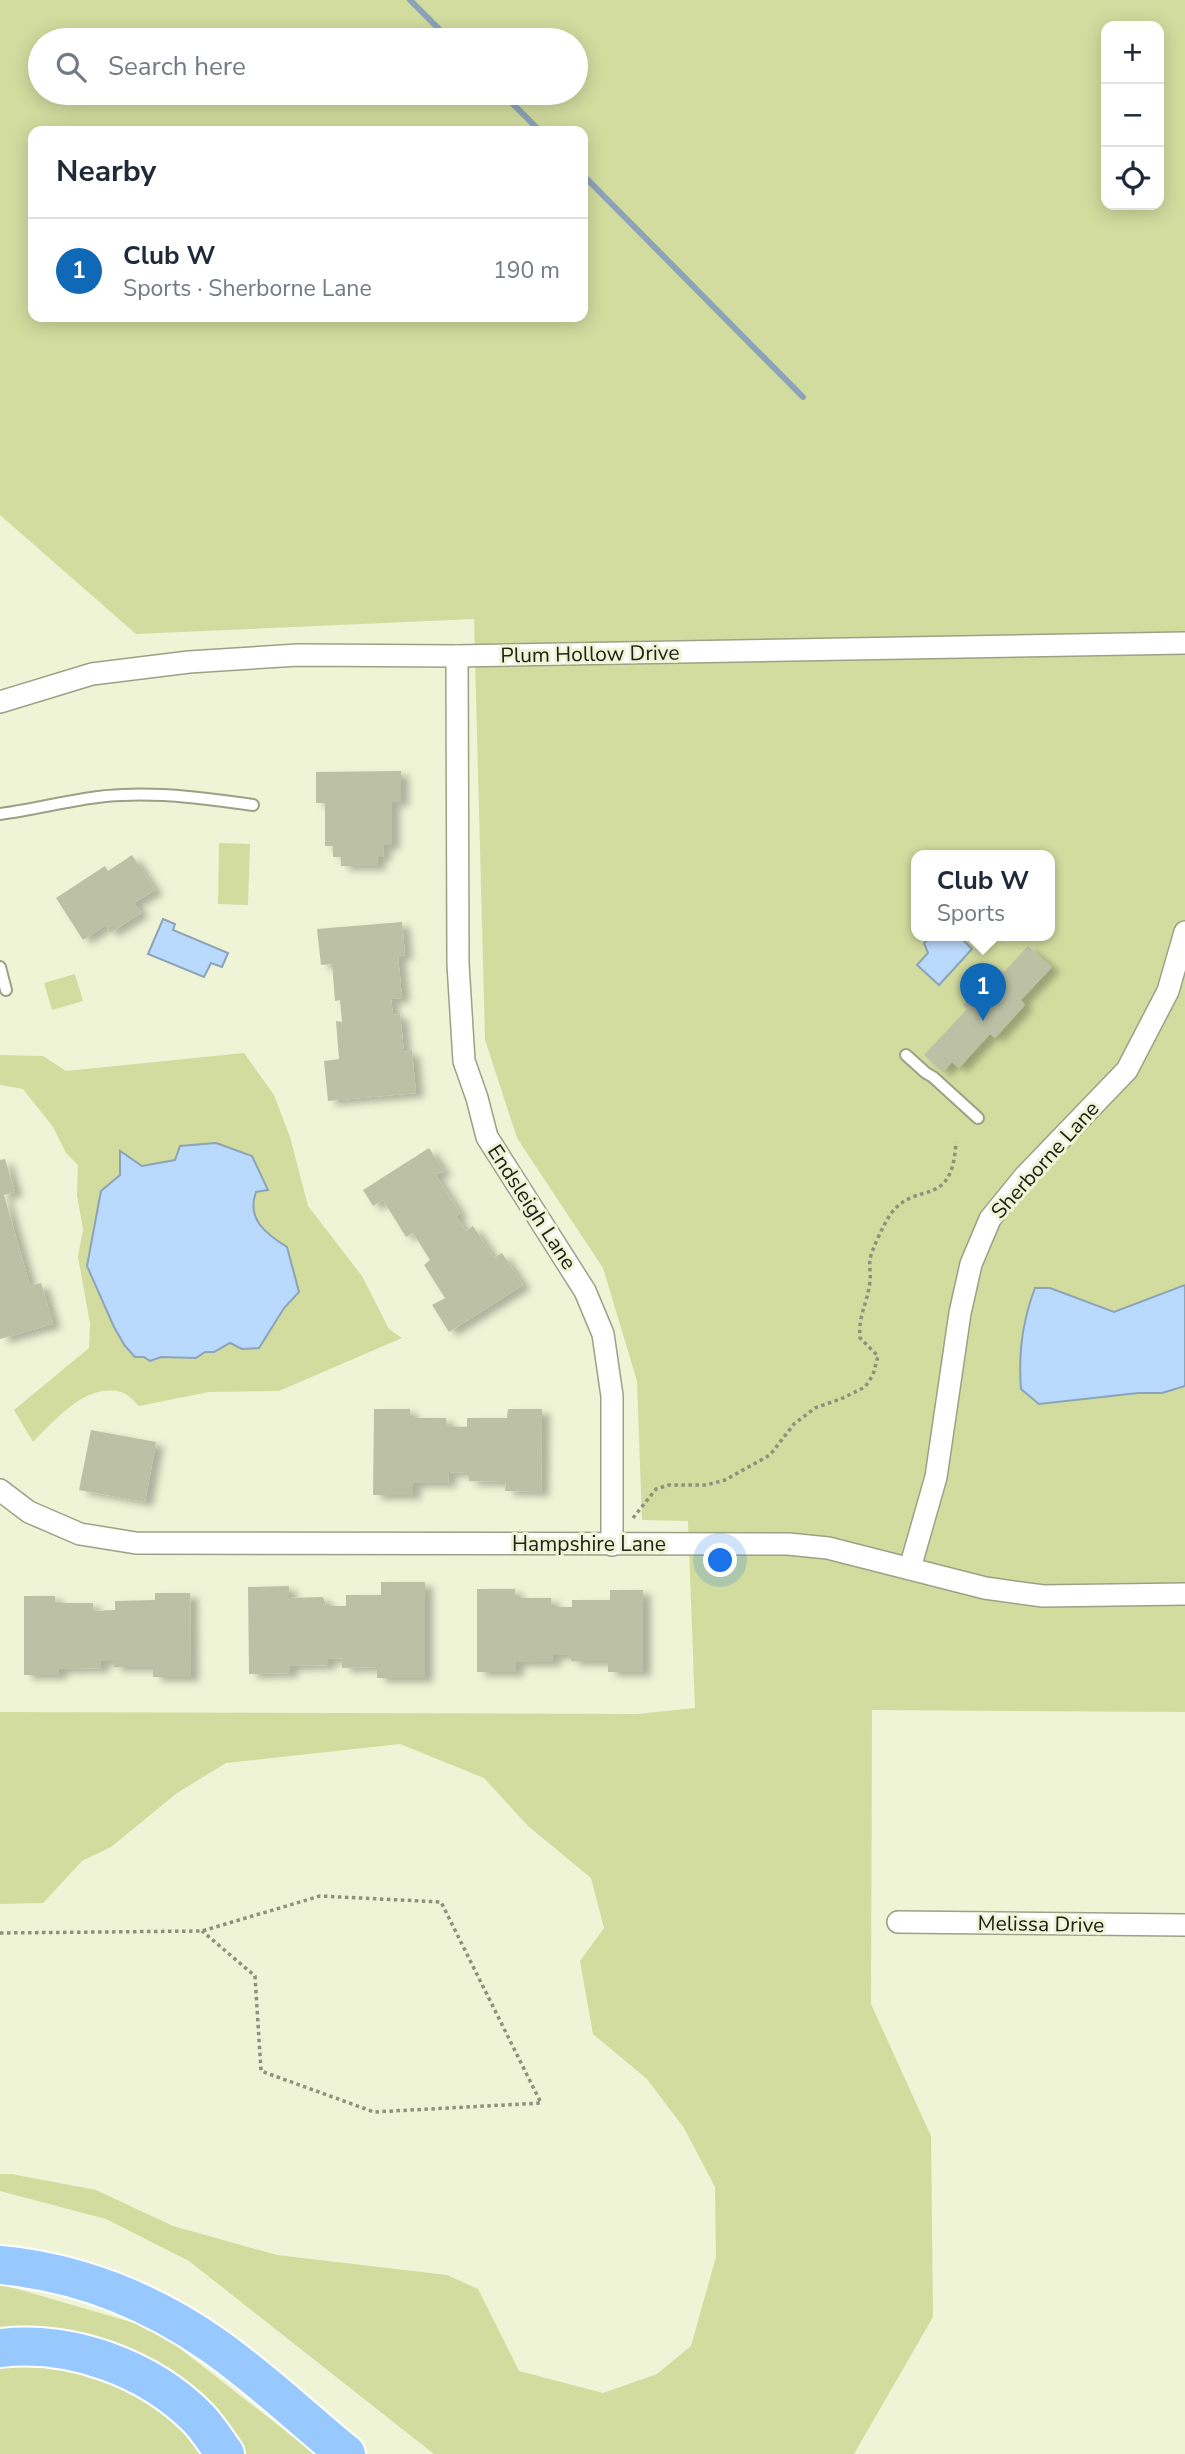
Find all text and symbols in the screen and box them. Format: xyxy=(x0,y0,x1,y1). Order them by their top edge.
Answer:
map controls xyxy=(1101,21,1164,210)
button: + xyxy=(1101,21,1164,84)
search box xyxy=(28,28,588,105)
icon: search xyxy=(52,48,90,86)
text: Search here xyxy=(108,49,246,84)
button: − xyxy=(1101,84,1164,147)
button: locate xyxy=(1101,147,1164,210)
text: Nearby xyxy=(56,151,156,192)
text: Club W xyxy=(123,238,216,273)
text: 1 xyxy=(72,255,86,286)
text: 190 m xyxy=(493,255,560,286)
text: Sports · Sherborne Lane xyxy=(123,273,372,304)
street label: Plum Hollow Drive xyxy=(500,638,680,670)
popup xyxy=(911,850,1055,941)
text: Club W xyxy=(937,863,1029,898)
text: Sports xyxy=(937,898,1005,929)
pin: 1 xyxy=(960,963,1006,1021)
street label: Sherborne Lane xyxy=(985,1095,1105,1225)
street label: Endsleigh Lane xyxy=(481,1139,583,1275)
street label: Hampshire Lane xyxy=(512,1530,666,1558)
your location xyxy=(703,1543,737,1577)
street label: Melissa Drive xyxy=(977,1909,1105,1939)

